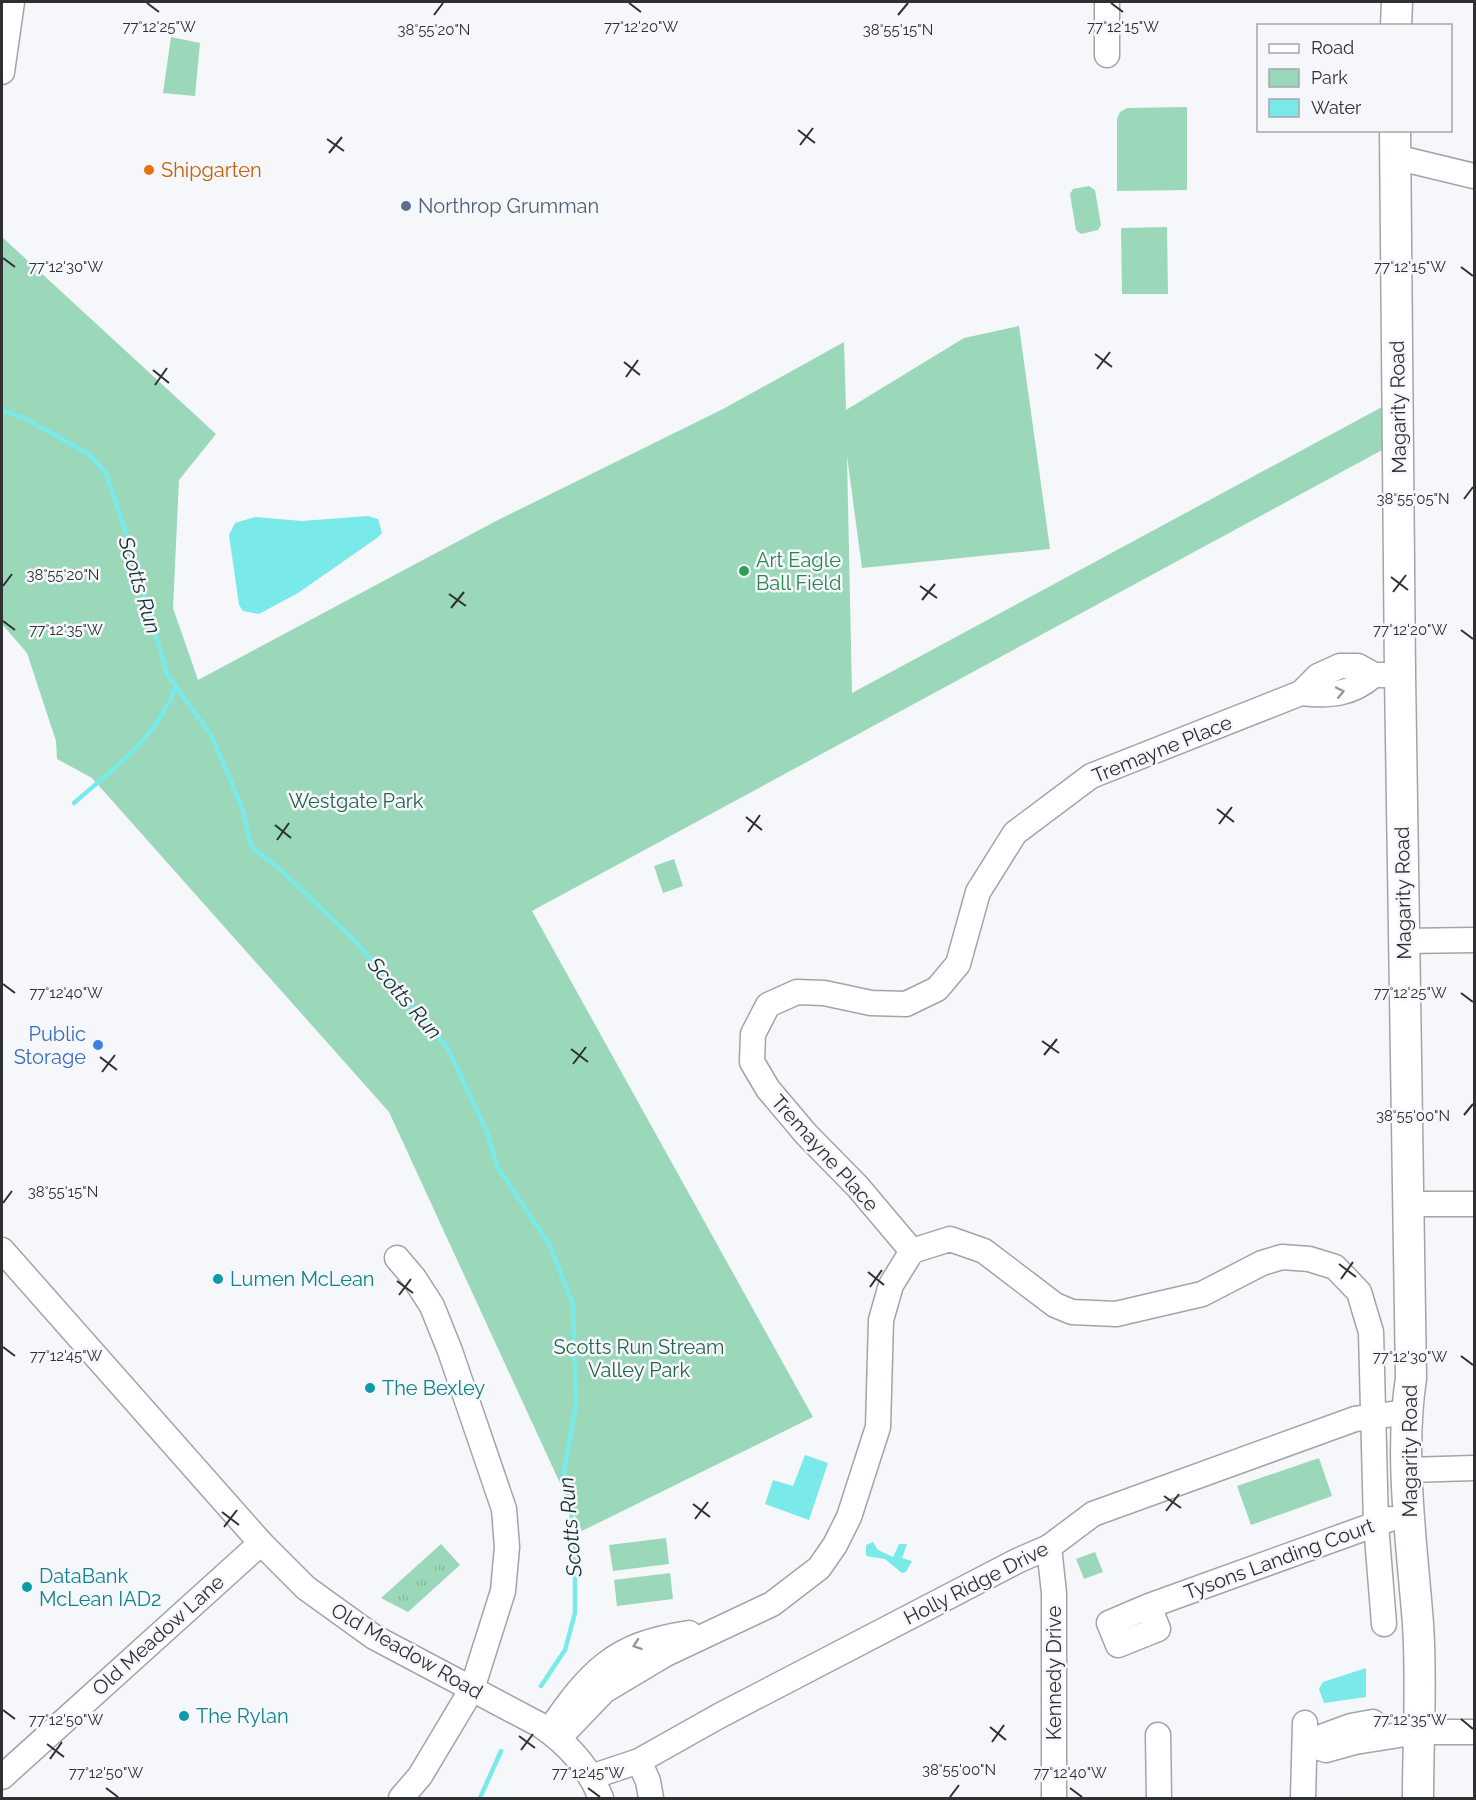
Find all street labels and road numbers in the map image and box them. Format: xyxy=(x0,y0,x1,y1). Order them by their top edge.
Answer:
street label: Magarity Road xyxy=(1385,340,1411,474)
street label: Tremayne Place xyxy=(1089,710,1236,788)
street label: Magarity Road xyxy=(1390,826,1416,960)
street label: Tremayne Place xyxy=(766,1090,884,1216)
street label: Magarity Road xyxy=(1398,1384,1422,1518)
street label: Tysons Landing Court xyxy=(1181,1513,1378,1605)
street label: Holly Ridge Drive xyxy=(900,1536,1053,1630)
street label: Old Meadow Lane xyxy=(87,1569,229,1700)
street label: Old Meadow Road xyxy=(327,1598,487,1704)
street label: Kennedy Drive xyxy=(1042,1605,1066,1740)

